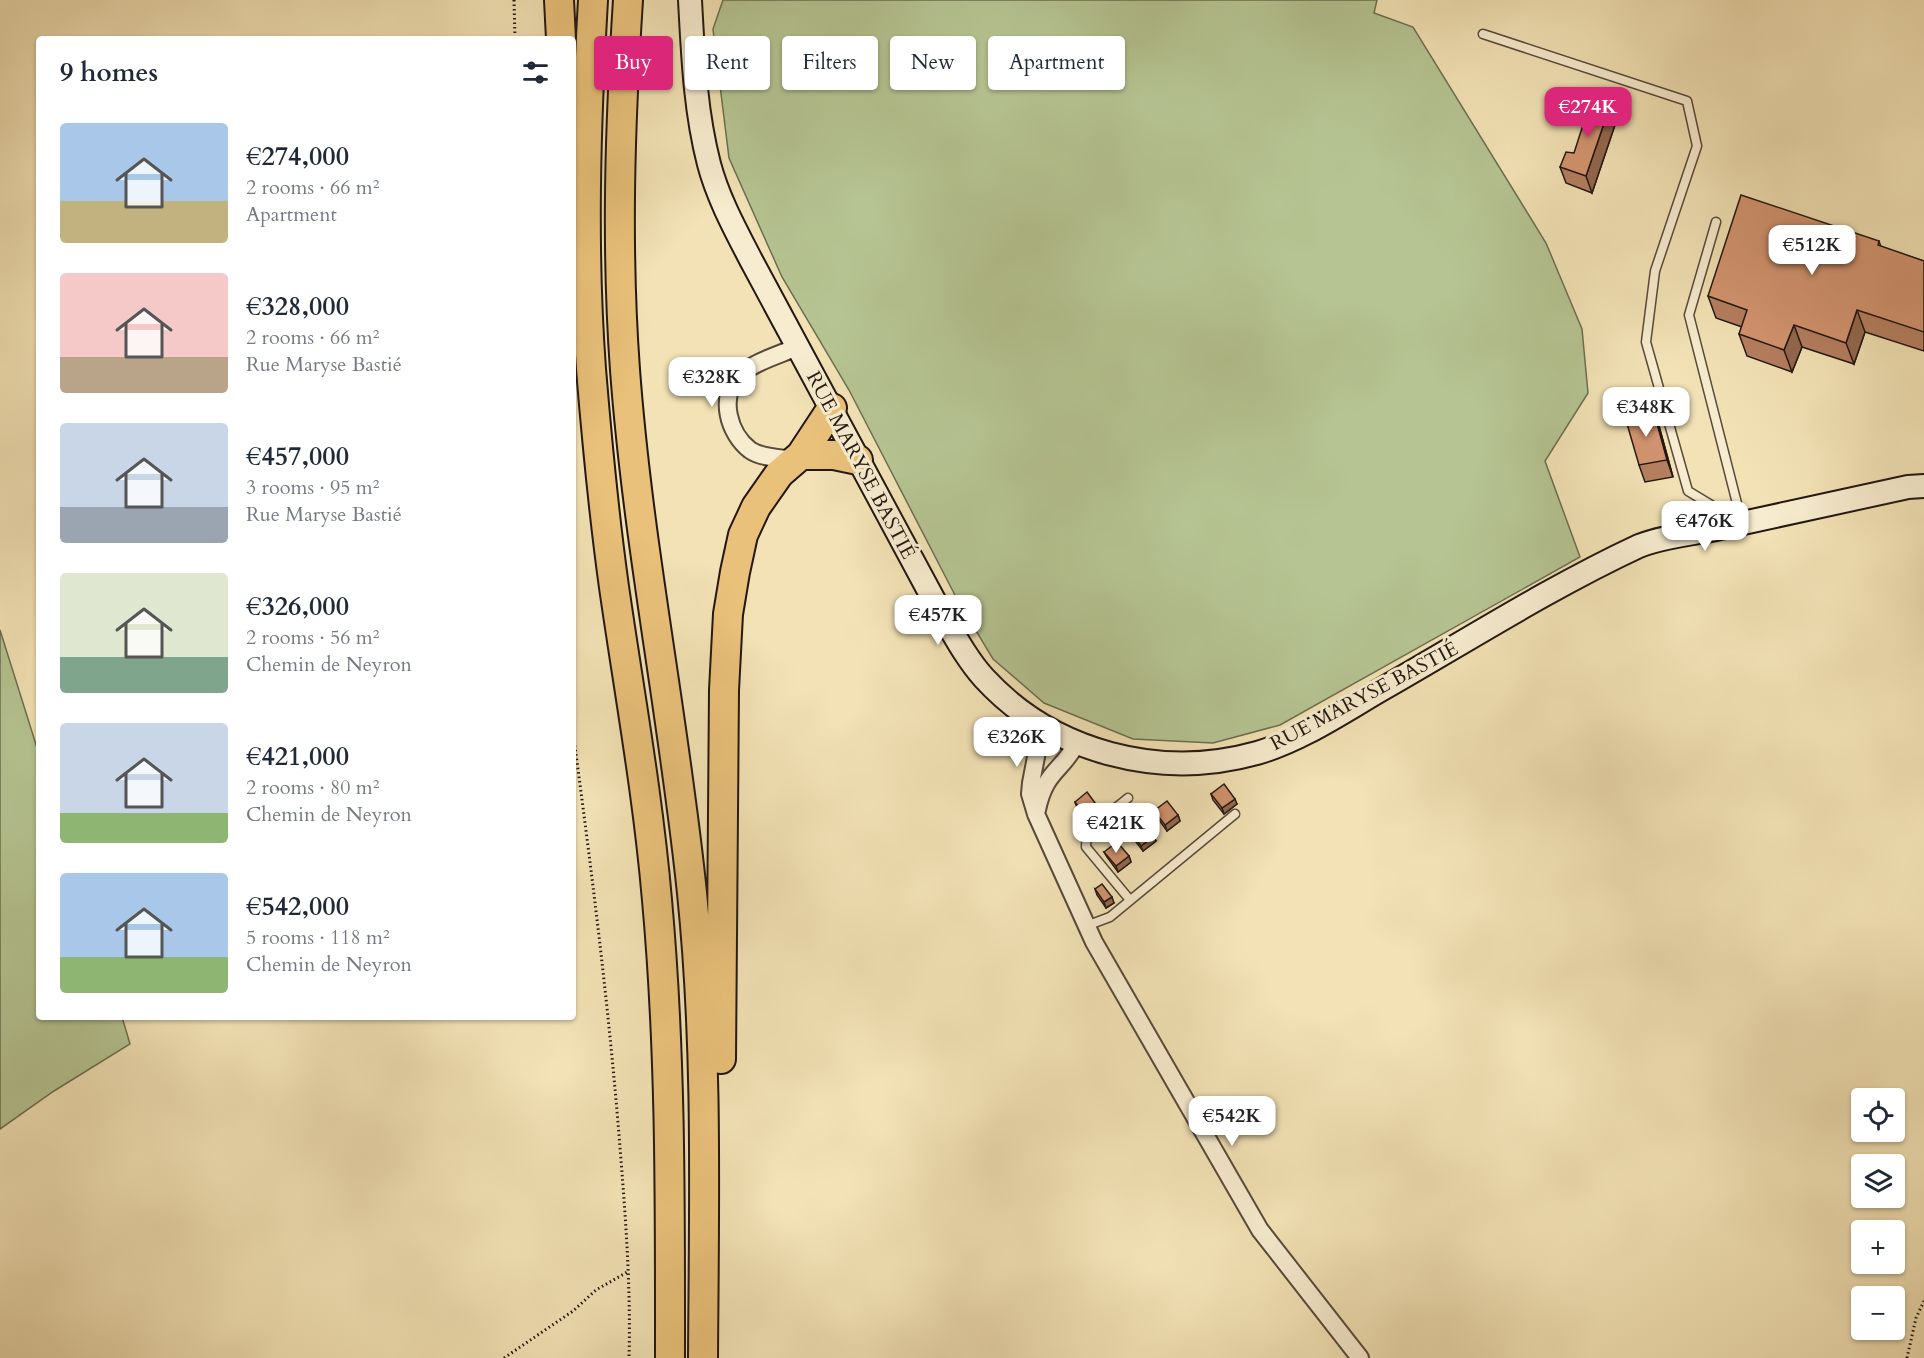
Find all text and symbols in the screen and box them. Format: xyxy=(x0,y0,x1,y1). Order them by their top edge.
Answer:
chip: Buy xyxy=(594,36,673,90)
chip: Rent xyxy=(685,36,770,90)
chip: Filters xyxy=(782,36,878,90)
chip: New xyxy=(890,36,976,90)
chip: Apartment xyxy=(988,36,1125,90)
text: 9 homes xyxy=(60,55,158,90)
icon: filters xyxy=(519,56,552,89)
pin: €274K xyxy=(1546,87,1630,138)
text: €274K xyxy=(1559,93,1617,120)
text: €274,000 xyxy=(246,139,349,174)
icon: home xyxy=(108,147,180,219)
text: 2 rooms · 66 m² xyxy=(246,174,379,201)
text: Apartment xyxy=(246,201,337,228)
pin: €512K xyxy=(1770,225,1854,276)
text: €512K xyxy=(1783,231,1841,258)
text: €328,000 xyxy=(246,289,349,324)
icon: home xyxy=(108,297,180,369)
text: 2 rooms · 66 m² xyxy=(246,324,379,351)
text: Rue Maryse Bastié xyxy=(246,351,402,378)
pin: €328K xyxy=(670,357,754,408)
text: €328K xyxy=(683,363,741,390)
street label: RUE MARYSE BASTIÉ xyxy=(800,366,922,564)
pin: €348K xyxy=(1604,387,1688,438)
text: €348K xyxy=(1617,393,1675,420)
text: €457,000 xyxy=(246,439,349,474)
icon: home xyxy=(108,447,180,519)
text: 3 rooms · 95 m² xyxy=(246,474,379,501)
text: Rue Maryse Bastié xyxy=(246,501,402,528)
pin: €476K xyxy=(1663,501,1747,552)
text: €476K xyxy=(1676,507,1734,534)
text: €326,000 xyxy=(246,589,349,624)
pin: €457K xyxy=(896,595,980,646)
icon: home xyxy=(108,597,180,669)
text: €457K xyxy=(909,601,967,628)
text: 2 rooms · 56 m² xyxy=(246,624,379,651)
street label: RUE MARYSE BASTIÉ xyxy=(1265,635,1463,757)
text: Chemin de Neyron xyxy=(246,651,412,678)
pin: €326K xyxy=(975,717,1059,768)
text: €326K xyxy=(988,723,1046,750)
text: €421,000 xyxy=(246,739,349,774)
icon: home xyxy=(108,747,180,819)
text: 2 rooms · 80 m² xyxy=(246,774,379,801)
text: Chemin de Neyron xyxy=(246,801,412,828)
pin: €421K xyxy=(1074,803,1158,854)
text: €421K xyxy=(1087,809,1145,836)
text: €542,000 xyxy=(246,889,349,924)
icon: home xyxy=(108,897,180,969)
text: 5 rooms · 118 m² xyxy=(246,924,390,951)
text: Chemin de Neyron xyxy=(246,951,412,978)
map controls xyxy=(1851,1088,1905,1340)
button: locate xyxy=(1851,1088,1905,1142)
pin: €542K xyxy=(1190,1096,1274,1147)
text: €542K xyxy=(1203,1102,1261,1129)
button: layers xyxy=(1851,1154,1905,1208)
button: + xyxy=(1851,1220,1905,1274)
button: − xyxy=(1851,1286,1905,1340)

